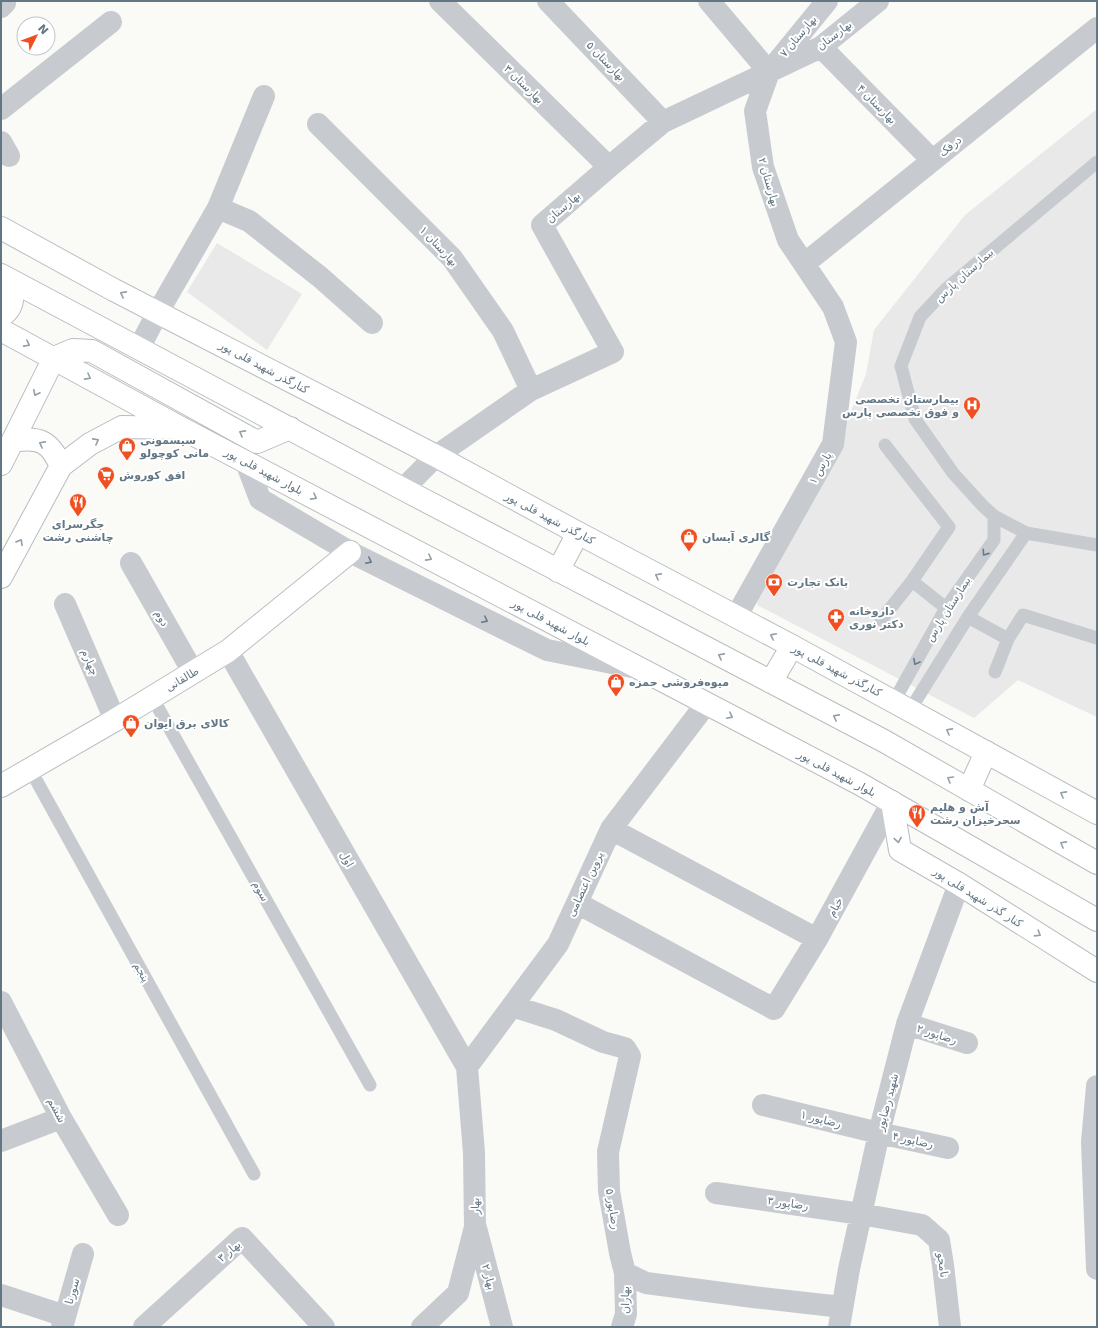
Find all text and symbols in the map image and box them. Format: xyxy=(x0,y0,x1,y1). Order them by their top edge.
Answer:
street label: بهارستان ۷ xyxy=(777,13,819,60)
north arrow xyxy=(16,16,56,56)
street label: بهارستان xyxy=(814,18,854,53)
text: N xyxy=(35,22,51,37)
street label: بهارستان ۵ xyxy=(584,39,628,84)
street label: بهارستان ۳ xyxy=(501,62,546,106)
street label: بهارستان ۴ xyxy=(854,82,899,127)
street label: درفک xyxy=(936,133,964,159)
street label: بهارستان ۲ xyxy=(755,156,782,208)
street label: بهارستان xyxy=(544,189,583,226)
street label: بهارستان ۱ xyxy=(417,224,461,269)
street label: بیمارستان پارس xyxy=(932,246,996,305)
one-way arrow xyxy=(120,292,127,299)
street label: کنارگذر شهید قلی پور xyxy=(216,338,311,397)
one-way arrow xyxy=(23,339,30,347)
one-way arrow xyxy=(84,372,91,380)
one-way arrow xyxy=(33,389,41,397)
place label: بیمارستان تخصصی و فوق تخصصی پارس xyxy=(842,393,959,419)
hospital icon: بیمارستان تخصصی و فوق تخصصی پارس xyxy=(962,395,982,420)
one-way arrow xyxy=(239,431,246,438)
place label: سیسمونی مانی کوچولو xyxy=(139,434,209,460)
shop icon: سیسمونی مانی کوچولو xyxy=(117,436,137,461)
one-way arrow xyxy=(92,438,99,445)
one-way arrow xyxy=(39,441,46,449)
street label: بلوار شهید قلی پور xyxy=(222,445,305,498)
street label: پارس ۱ xyxy=(806,450,835,487)
supermarket icon: افق کوروش xyxy=(96,465,116,490)
place label: افق کوروش xyxy=(119,469,185,482)
street label: کنارگذر شهید قلی پور xyxy=(502,489,597,548)
restaurant icon: جگرسرای چاشنی رشت xyxy=(68,492,88,517)
one-way arrow xyxy=(309,492,317,500)
place label: جگرسرای چاشنی رشت xyxy=(42,518,114,544)
shop icon: گالری آیسان xyxy=(679,527,699,552)
place label: گالری آیسان xyxy=(702,530,771,544)
one-way arrow xyxy=(15,539,22,546)
one-way arrow xyxy=(983,548,990,555)
one-way arrow xyxy=(425,553,432,560)
one-way arrow xyxy=(365,557,372,564)
bank icon: بانک تجارت xyxy=(764,572,784,597)
one-way arrow xyxy=(655,573,662,580)
street label: بیمارستان پارس xyxy=(923,574,974,644)
place label: بانک تجارت xyxy=(787,576,848,589)
street label: بلوار شهید قلی پور xyxy=(509,596,592,649)
place label: داروخانه دکتر نوری xyxy=(849,605,904,631)
pharmacy icon: داروخانه دکتر نوری xyxy=(826,607,846,632)
street label: دوم xyxy=(152,608,171,629)
one-way arrow xyxy=(481,615,489,622)
one-way arrow xyxy=(770,633,778,641)
street label: کنارگذر شهید قلی پور xyxy=(789,641,884,700)
street label: چهارم xyxy=(78,647,101,677)
one-way arrow xyxy=(718,653,725,661)
one-way arrow xyxy=(913,658,920,665)
street label: طالقانی xyxy=(163,664,202,694)
shop icon: میوه‌فروشی حمزه xyxy=(606,672,626,697)
place label: میوه‌فروشی حمزه xyxy=(629,676,729,689)
one-way arrow xyxy=(725,711,733,719)
shop icon: کالای برق ایوان xyxy=(121,713,141,738)
one-way arrow xyxy=(833,714,840,721)
place label: کالای برق ایوان xyxy=(144,717,230,730)
one-way arrow xyxy=(946,729,953,736)
street label: بلوار شهید قلی پور xyxy=(795,747,878,800)
one-way arrow xyxy=(947,777,954,784)
one-way arrow xyxy=(1060,792,1067,799)
place label: آش و هلیم سحرخیزان رشت xyxy=(930,800,1021,827)
restaurant icon: آش و هلیم سحرخیزان رشت xyxy=(907,803,927,828)
one-way arrow xyxy=(893,837,902,843)
one-way arrow xyxy=(1060,841,1067,848)
street label: اول xyxy=(337,849,356,870)
street label: پروین اعتصامی xyxy=(565,850,606,919)
street label: کنار گذر شهید قلی پور xyxy=(930,864,1026,931)
street label: سوم xyxy=(250,879,272,904)
street label: خیام xyxy=(825,895,846,919)
one-way arrow xyxy=(1034,930,1041,937)
street label: پنجم xyxy=(131,960,152,984)
street label: رضاپور ۲ xyxy=(915,1022,959,1047)
street label: شهید رضاپور xyxy=(873,1072,901,1133)
street label: ششم xyxy=(45,1096,68,1125)
street label: رضاپور ۱ xyxy=(799,1108,843,1131)
street label: رضاپور ۴ xyxy=(891,1130,935,1151)
street label: رضاپور ۵ xyxy=(603,1188,622,1231)
street label: رضاپور ۳ xyxy=(766,1194,809,1213)
street label: بهار xyxy=(469,1197,482,1216)
street label: بهار ۳ xyxy=(215,1238,244,1265)
street label: نامجو xyxy=(934,1251,951,1278)
street label: بهار ۲ xyxy=(479,1263,498,1291)
street label: سورنا xyxy=(63,1277,82,1306)
street label: بهاران xyxy=(619,1286,632,1314)

